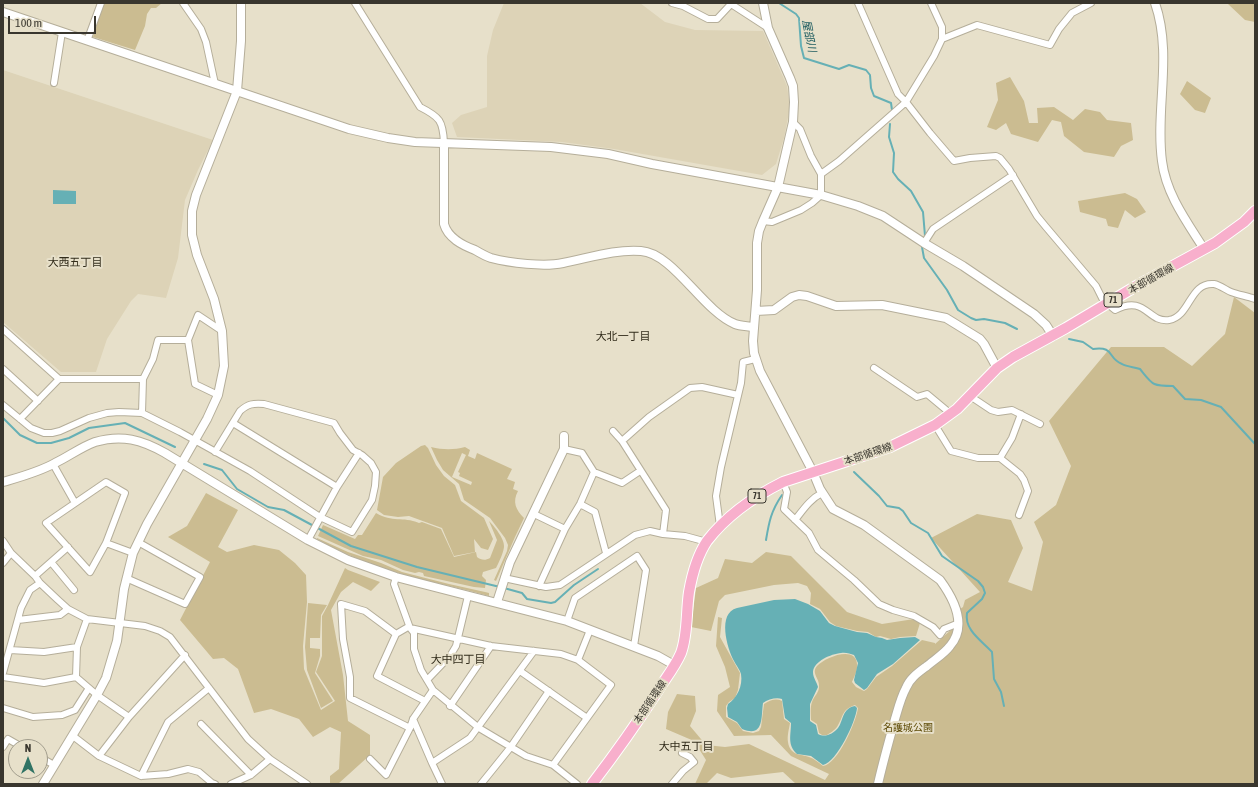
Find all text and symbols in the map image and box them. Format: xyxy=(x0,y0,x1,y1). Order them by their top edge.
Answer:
scale bar xyxy=(10,8,98,34)
text: 100 m xyxy=(15,16,42,30)
water label: 屋部川 xyxy=(799,19,819,53)
district label: 大西五丁目 xyxy=(48,256,102,270)
street label: 本部循環線 xyxy=(1126,262,1176,296)
road number: 71 xyxy=(1104,293,1122,307)
district label: 大北一丁目 xyxy=(596,330,650,344)
street label: 本部循環線 xyxy=(842,441,894,467)
road number: 71 xyxy=(748,489,766,503)
district label: 大中四丁目 xyxy=(431,653,485,667)
street label: 本部循環線 xyxy=(631,678,669,726)
park label: 名護城公園 xyxy=(883,722,933,734)
north arrow xyxy=(8,739,48,779)
district label: 大中五丁目 xyxy=(659,740,713,754)
text: N xyxy=(25,742,31,754)

